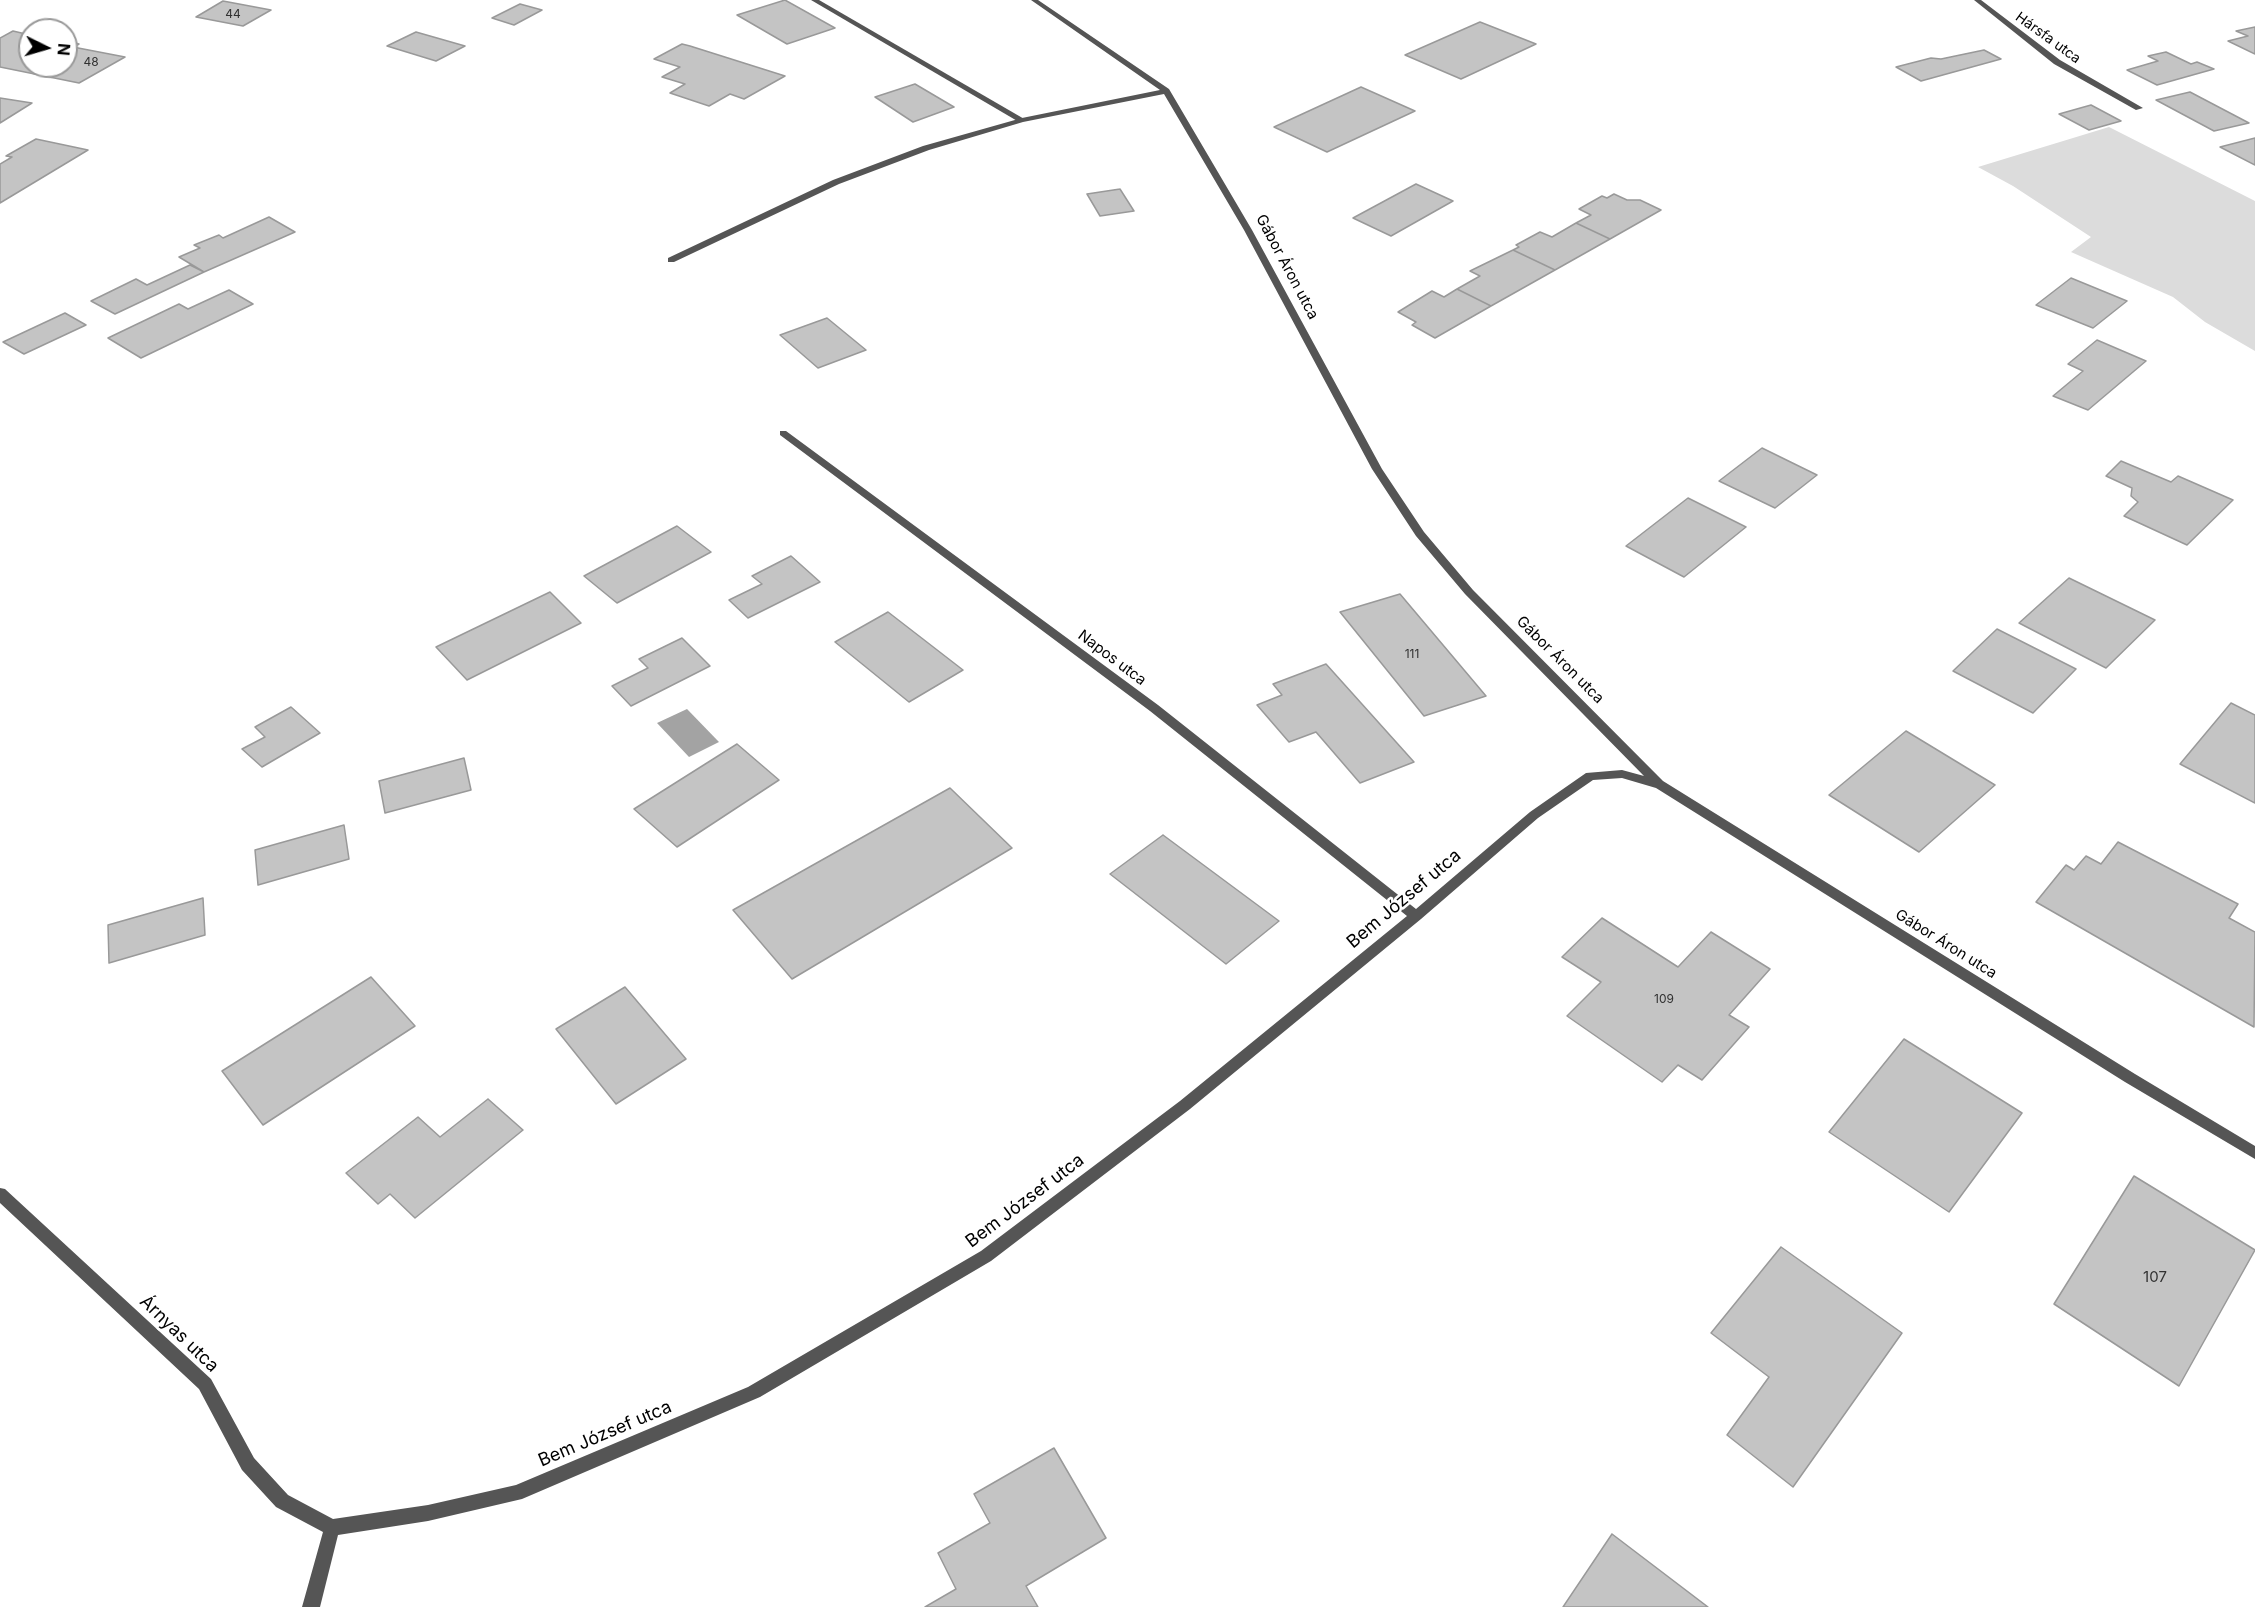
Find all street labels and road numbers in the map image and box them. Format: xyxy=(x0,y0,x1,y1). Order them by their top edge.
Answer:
street label: Hársfa utca xyxy=(2012,9,2084,67)
street label: Gábor Áron utca xyxy=(1252,211,1322,323)
street label: Gábor Áron utca xyxy=(1513,613,1607,707)
street label: Napos utca xyxy=(1074,626,1150,690)
street label: Bem József utca xyxy=(1342,845,1466,953)
street label: Gábor Áron utca xyxy=(1892,906,2000,982)
street label: Bem József utca xyxy=(962,1149,1088,1253)
street label: Árnyas utca xyxy=(135,1291,223,1377)
street label: Bem József utca xyxy=(535,1396,675,1472)

